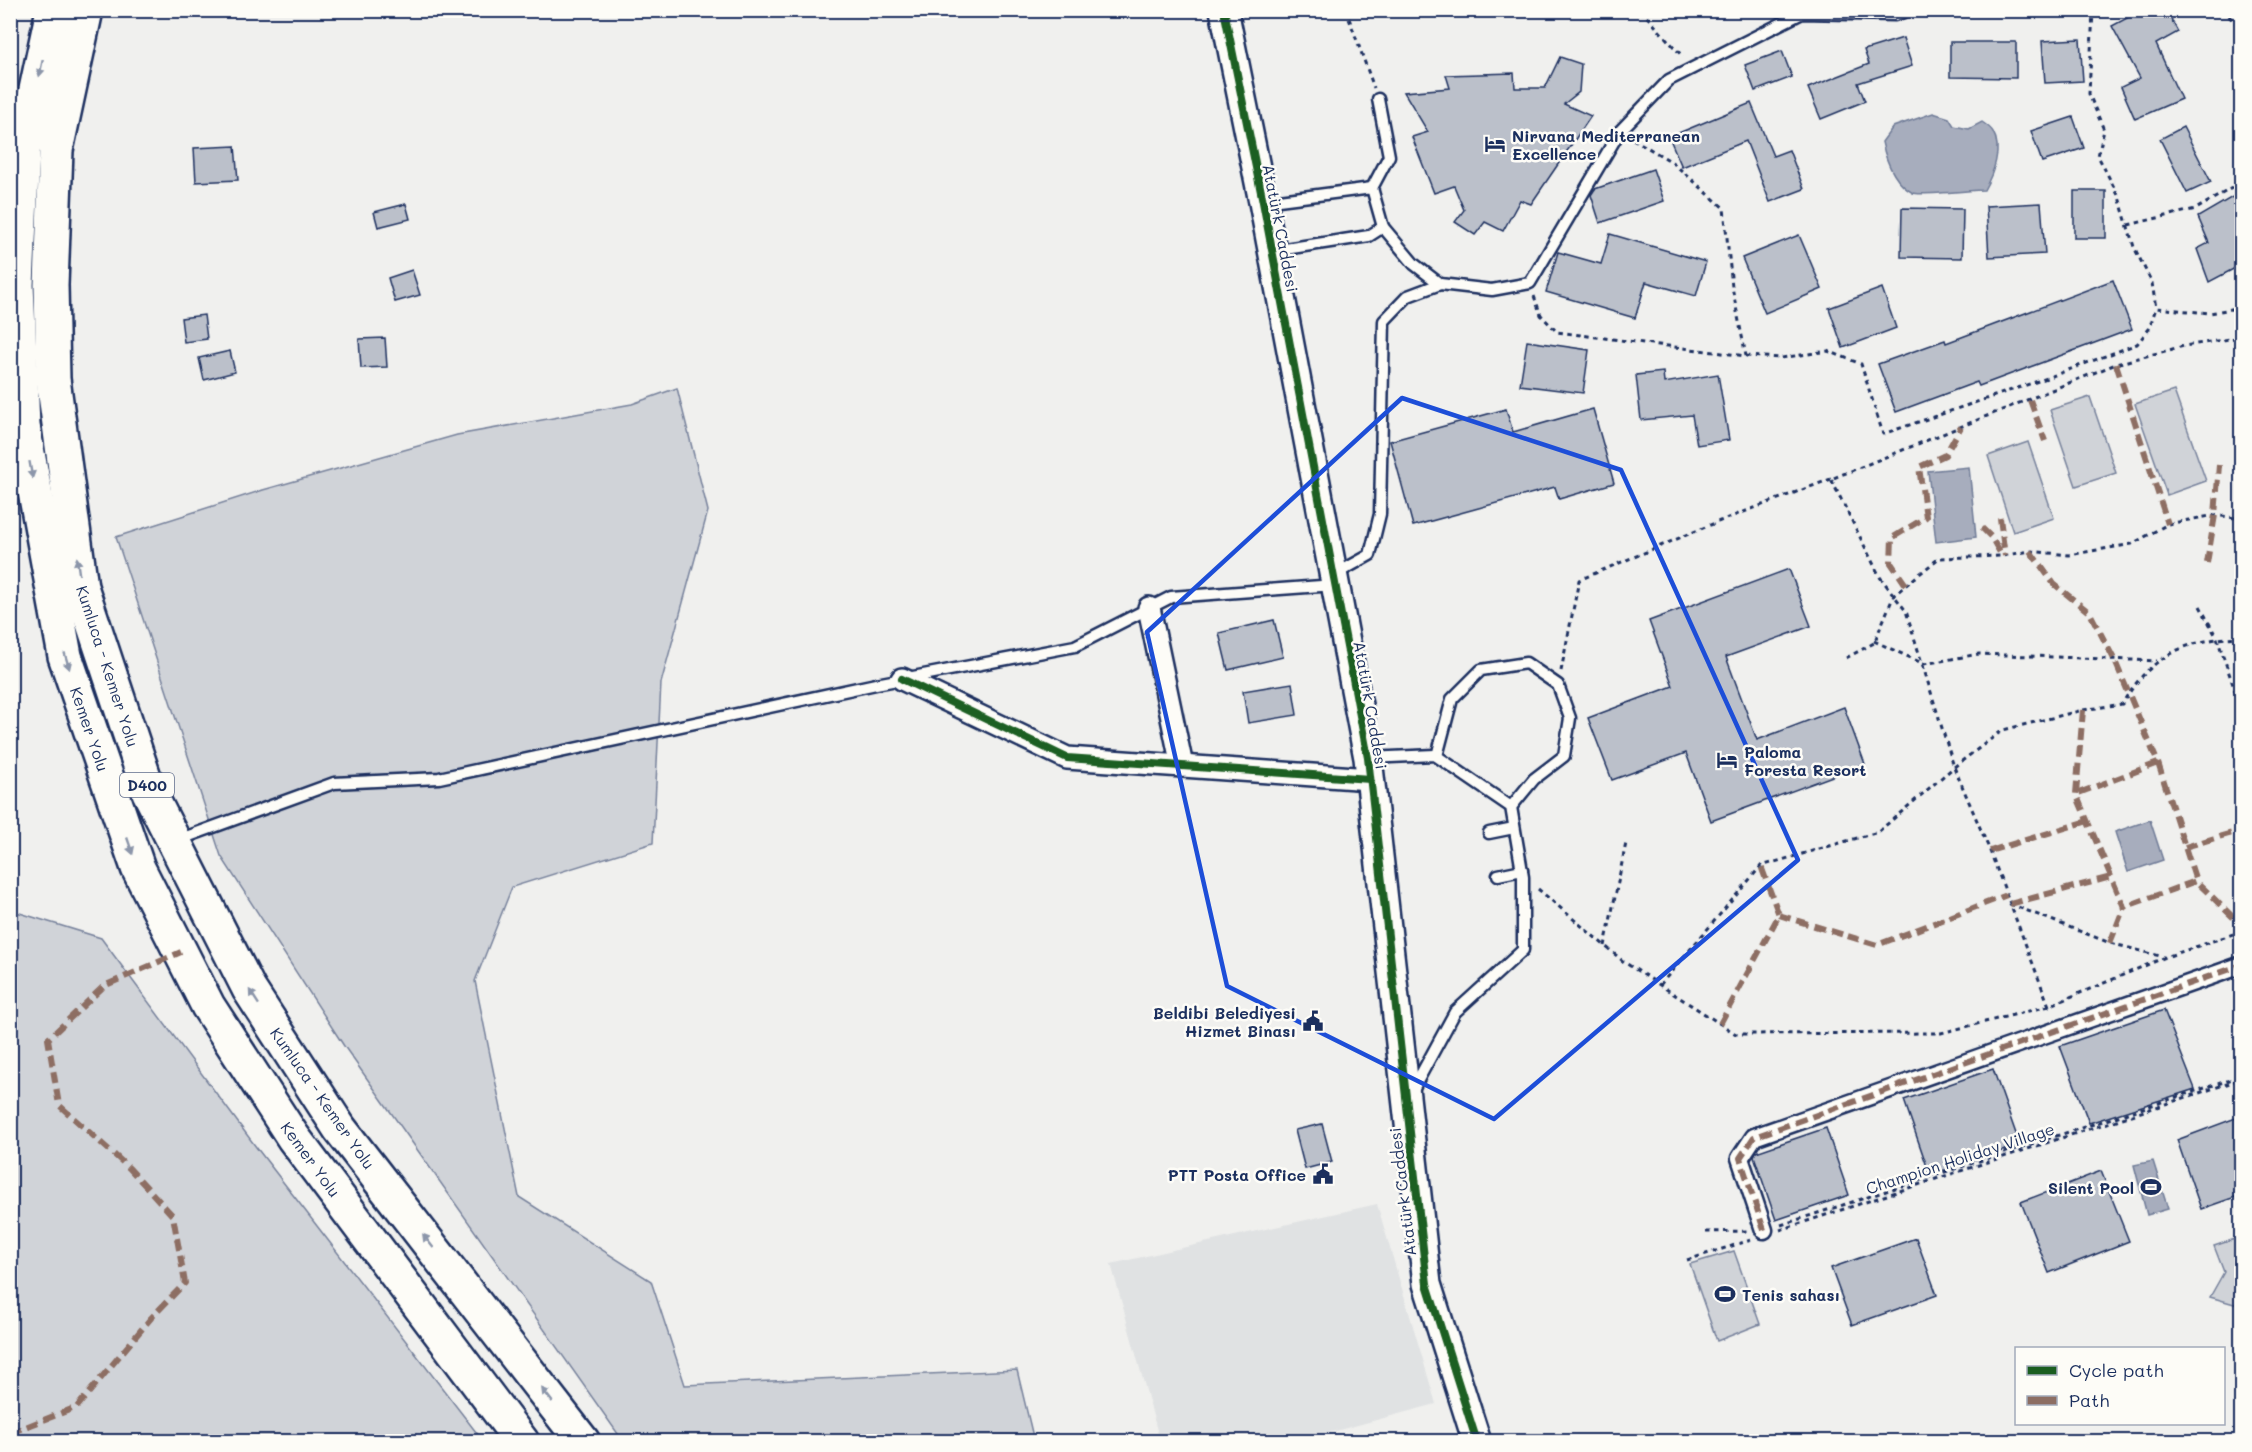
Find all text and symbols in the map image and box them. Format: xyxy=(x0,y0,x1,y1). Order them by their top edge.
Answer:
one-way arrow xyxy=(36,58,45,77)
place label: Nirvana Mediterranean Excellence xyxy=(1512,125,1700,164)
hotel icon: Nirvana Mediterranean Excellence xyxy=(1483,132,1507,156)
street label: Atatürk Caddesi xyxy=(1258,162,1304,294)
one-way arrow xyxy=(27,460,36,479)
one-way arrow xyxy=(73,556,83,575)
street label: Kumluca - Kemer Yolu xyxy=(73,583,143,749)
street label: Atatürk Caddesi xyxy=(1349,639,1393,771)
one-way arrow xyxy=(63,652,72,670)
street label: Kemer Yolu xyxy=(67,684,113,774)
place label: Paloma Foresta Resort xyxy=(1744,741,1866,780)
hotel icon: Paloma Foresta Resort xyxy=(1715,748,1739,772)
road number: D400 xyxy=(120,773,174,797)
one-way arrow xyxy=(126,837,136,855)
one-way arrow xyxy=(249,989,260,1005)
place label: Beldibi Belediyesi Hizmet Binası xyxy=(1153,1002,1296,1041)
public building icon: Beldibi Belediyesi Hizmet Binası xyxy=(1301,1009,1325,1033)
street label: Kumluca - Kemer Yolu xyxy=(267,1023,379,1173)
street label: Kemer Yolu xyxy=(277,1118,345,1200)
street label: Champion Holiday Village xyxy=(1863,1118,2057,1198)
street label: Atatürk Caddesi xyxy=(1384,1126,1420,1258)
public building icon: PTT Posta Office xyxy=(1311,1162,1335,1186)
place label: PTT Posta Office xyxy=(1168,1164,1306,1185)
sports icon: Silent Pool xyxy=(2139,1175,2163,1199)
place label: Silent Pool xyxy=(2048,1177,2134,1198)
one-way arrow xyxy=(422,1234,434,1249)
sports icon: Tenis sahası xyxy=(1713,1282,1737,1306)
place label: Tenis sahası xyxy=(1742,1284,1840,1305)
legend xyxy=(2015,1347,2225,1425)
text: Cycle path xyxy=(2069,1358,2164,1382)
one-way arrow xyxy=(542,1388,554,1403)
text: Path xyxy=(2069,1388,2109,1412)

